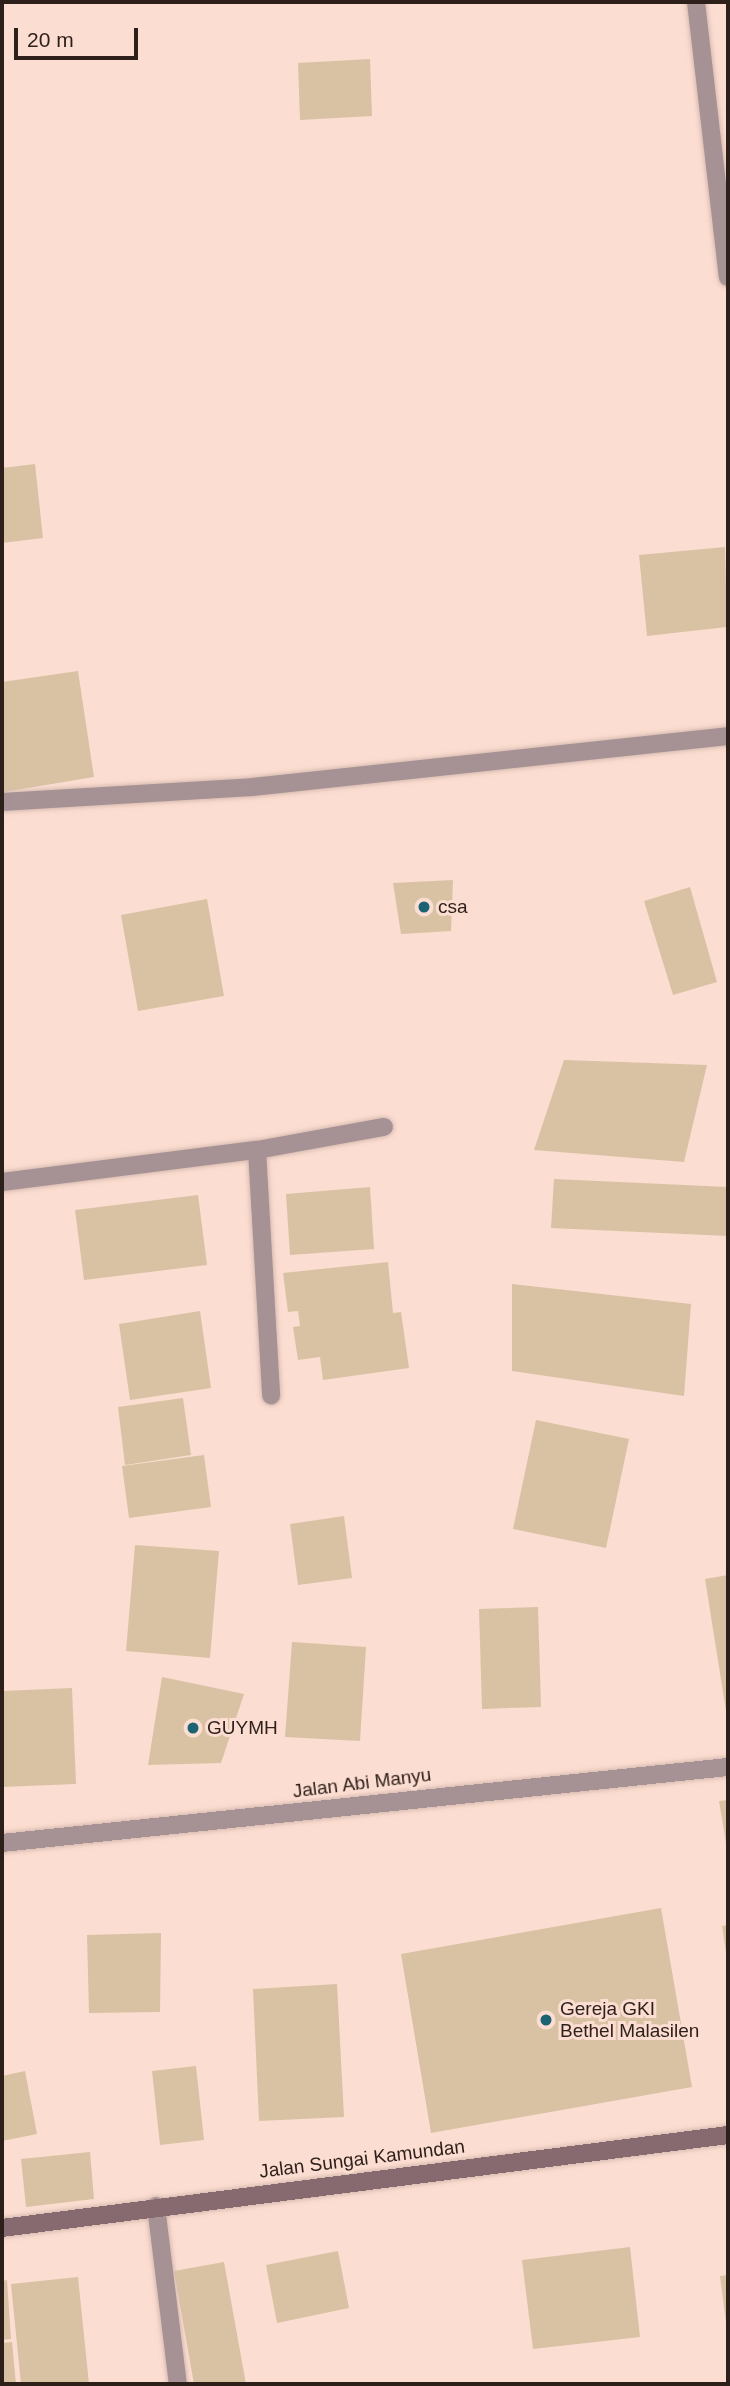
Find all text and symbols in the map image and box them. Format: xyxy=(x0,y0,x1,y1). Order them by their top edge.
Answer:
scale bar xyxy=(18,14,142,58)
text: 20 m xyxy=(27,28,74,51)
place label: csa xyxy=(438,896,468,918)
marker: csa xyxy=(416,899,432,915)
place label: GUYMH xyxy=(207,1717,278,1739)
marker: GUYMH xyxy=(185,1720,201,1736)
street label: Jalan Abi Manyu xyxy=(291,1763,433,1803)
place label: Gereja GKI Bethel Malasilen xyxy=(560,1998,699,2042)
marker: Gereja GKI Bethel Malasilen xyxy=(538,2012,554,2028)
street label: Jalan Sungai Kamundan xyxy=(258,2135,466,2183)

